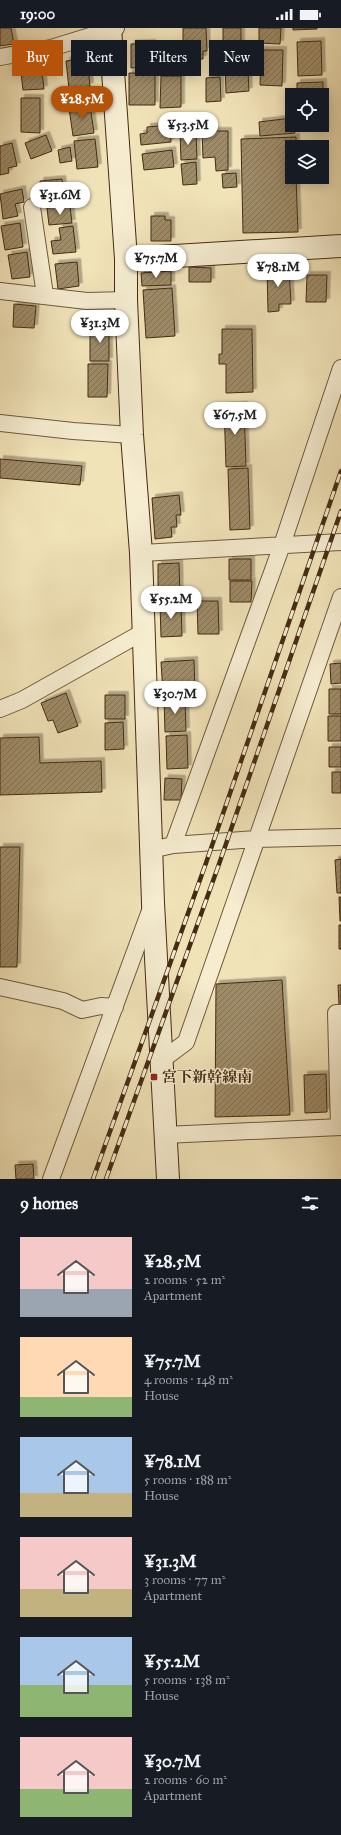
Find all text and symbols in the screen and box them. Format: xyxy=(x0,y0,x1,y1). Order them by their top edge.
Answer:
text: 19:00 xyxy=(20,5,55,23)
chip: Buy xyxy=(12,40,63,76)
chip: Rent xyxy=(71,40,127,76)
chip: Filters xyxy=(135,40,201,76)
chip: New xyxy=(209,40,264,76)
pin: ¥28.5M xyxy=(49,86,115,120)
map controls xyxy=(285,88,329,184)
button: locate xyxy=(285,88,329,132)
text: ¥28.5M xyxy=(60,91,104,107)
pin: ¥53.5M xyxy=(155,112,221,146)
text: ¥53.5M xyxy=(167,117,209,133)
button: layers xyxy=(285,140,329,184)
pin: ¥31.6M xyxy=(27,182,93,216)
text: ¥31.6M xyxy=(39,187,81,203)
pin: ¥75.7M xyxy=(123,245,189,279)
text: ¥75.7M xyxy=(134,250,178,266)
pin: ¥78.1M xyxy=(245,254,311,288)
text: ¥78.1M xyxy=(256,259,300,275)
pin: ¥31.3M xyxy=(67,310,133,344)
text: ¥31.3M xyxy=(80,315,120,331)
pin: ¥67.5M xyxy=(202,402,268,436)
text: ¥67.5M xyxy=(213,407,257,423)
pin: ¥55.2M xyxy=(138,586,204,620)
text: ¥55.2M xyxy=(150,591,192,607)
pin: ¥30.7M xyxy=(142,681,208,715)
text: ¥30.7M xyxy=(153,686,197,702)
place label: 宮下新幹線南 xyxy=(162,1068,252,1086)
marker: 宮下新幹線南 xyxy=(149,1072,159,1082)
icon: filters xyxy=(299,1192,321,1214)
text: 9 homes xyxy=(20,1193,78,1214)
text: ¥28.5M xyxy=(144,1251,201,1272)
icon: home xyxy=(52,1253,100,1301)
text: 2 rooms · 52 m² xyxy=(144,1272,225,1288)
text: Apartment xyxy=(144,1288,202,1304)
text: ¥75.7M xyxy=(144,1351,201,1372)
icon: home xyxy=(52,1353,100,1401)
text: 4 rooms · 148 m² xyxy=(144,1372,233,1388)
text: House xyxy=(144,1388,179,1404)
text: ¥78.1M xyxy=(144,1451,201,1472)
icon: home xyxy=(52,1453,100,1501)
text: 5 rooms · 188 m² xyxy=(144,1472,231,1488)
text: House xyxy=(144,1488,179,1504)
text: ¥31.3M xyxy=(144,1551,197,1572)
icon: home xyxy=(52,1553,100,1601)
text: 3 rooms · 77 m² xyxy=(144,1572,226,1588)
text: Apartment xyxy=(144,1588,202,1604)
text: ¥55.2M xyxy=(144,1651,200,1672)
icon: home xyxy=(52,1653,100,1701)
text: 5 rooms · 138 m² xyxy=(144,1672,230,1688)
text: House xyxy=(144,1688,179,1704)
text: ¥30.7M xyxy=(144,1751,201,1772)
icon: home xyxy=(52,1753,100,1801)
text: 2 rooms · 60 m² xyxy=(144,1772,227,1788)
text: Apartment xyxy=(144,1788,202,1804)

